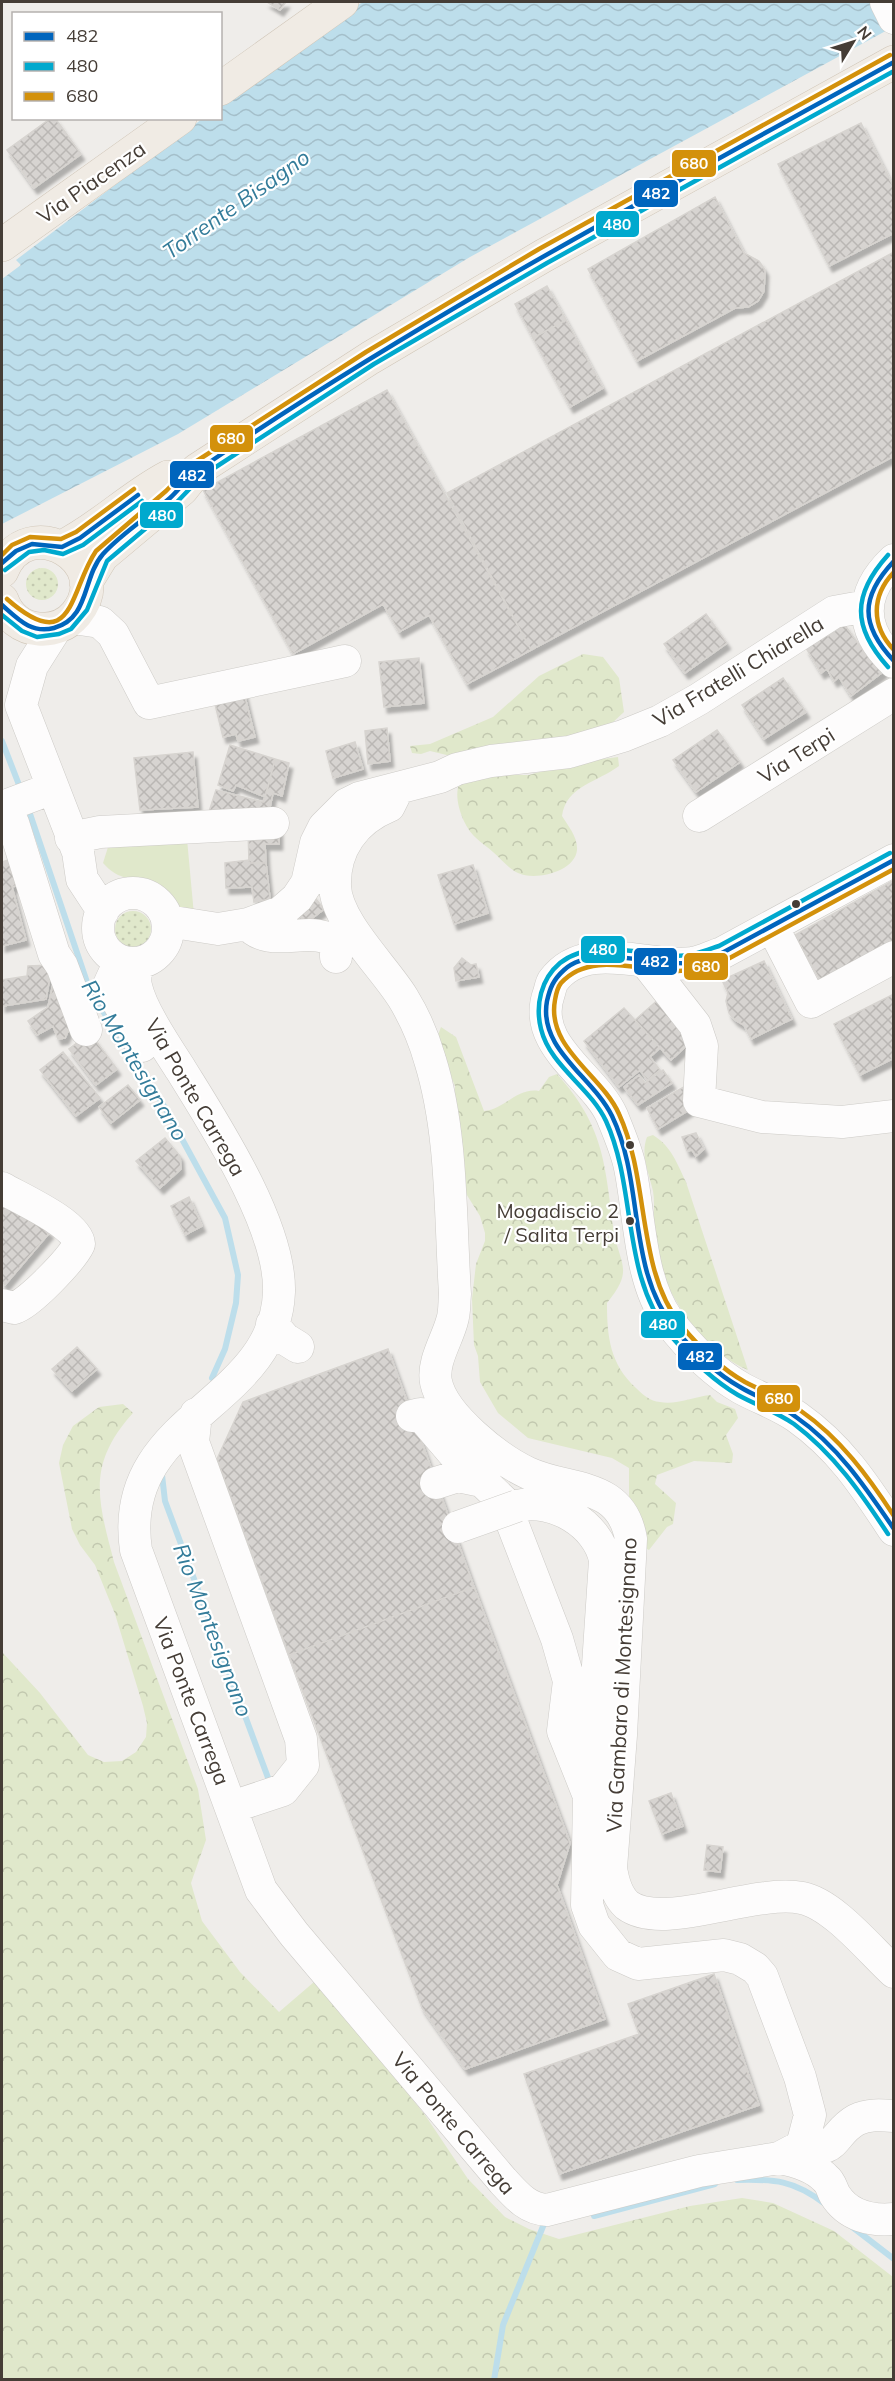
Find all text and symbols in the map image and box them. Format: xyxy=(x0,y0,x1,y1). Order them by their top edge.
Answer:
legend xyxy=(12,12,222,120)
north arrow xyxy=(823,12,883,72)
text: N xyxy=(853,22,876,44)
text: 482 xyxy=(66,24,98,47)
text: 480 xyxy=(66,54,98,77)
text: 680 xyxy=(66,84,98,107)
street label: Via Piacenza xyxy=(32,135,150,229)
water label: Torrente Bisagno xyxy=(157,143,315,265)
line badge: 680 xyxy=(671,149,717,178)
text: 680 xyxy=(680,153,708,173)
line badge: 482 xyxy=(633,179,679,208)
text: 482 xyxy=(642,183,670,203)
line badge: 480 xyxy=(595,210,640,238)
text: 480 xyxy=(603,214,631,234)
line badge: 680 xyxy=(209,424,254,453)
text: 680 xyxy=(217,428,245,448)
line badge: 482 xyxy=(169,460,215,489)
text: 482 xyxy=(178,465,206,485)
line badge: 480 xyxy=(139,501,184,529)
text: 480 xyxy=(148,505,176,525)
street label: Via Fratelli Chiarella xyxy=(648,610,828,732)
street label: Via Terpi xyxy=(753,721,839,789)
unlabelled marker xyxy=(790,898,802,910)
line badge: 480 xyxy=(580,935,626,964)
text: 480 xyxy=(589,939,617,959)
line badge: 482 xyxy=(633,947,678,976)
text: 482 xyxy=(641,951,669,971)
line badge: 680 xyxy=(683,952,729,981)
text: 680 xyxy=(692,956,720,976)
water label: Rio Montesignano xyxy=(76,974,194,1146)
street label: Via Ponte Carrega xyxy=(140,1014,252,1180)
unlabelled marker xyxy=(624,1139,636,1151)
place label: Mogadiscio 2 / Salita Terpi xyxy=(496,1198,619,1247)
marker: Mogadiscio 2 / Salita Terpi xyxy=(624,1215,636,1227)
line badge: 480 xyxy=(640,1310,686,1339)
text: 480 xyxy=(649,1314,677,1334)
line badge: 482 xyxy=(677,1342,723,1371)
text: 482 xyxy=(686,1346,714,1366)
line badge: 680 xyxy=(756,1384,801,1413)
text: 680 xyxy=(765,1388,793,1408)
street label: Via Gambaro di Montesignano xyxy=(600,1537,642,1833)
water label: Rio Montesignano xyxy=(167,1539,259,1721)
street label: Via Ponte Carrega xyxy=(148,1613,236,1789)
street label: Via Ponte Carrega xyxy=(387,2047,521,2199)

